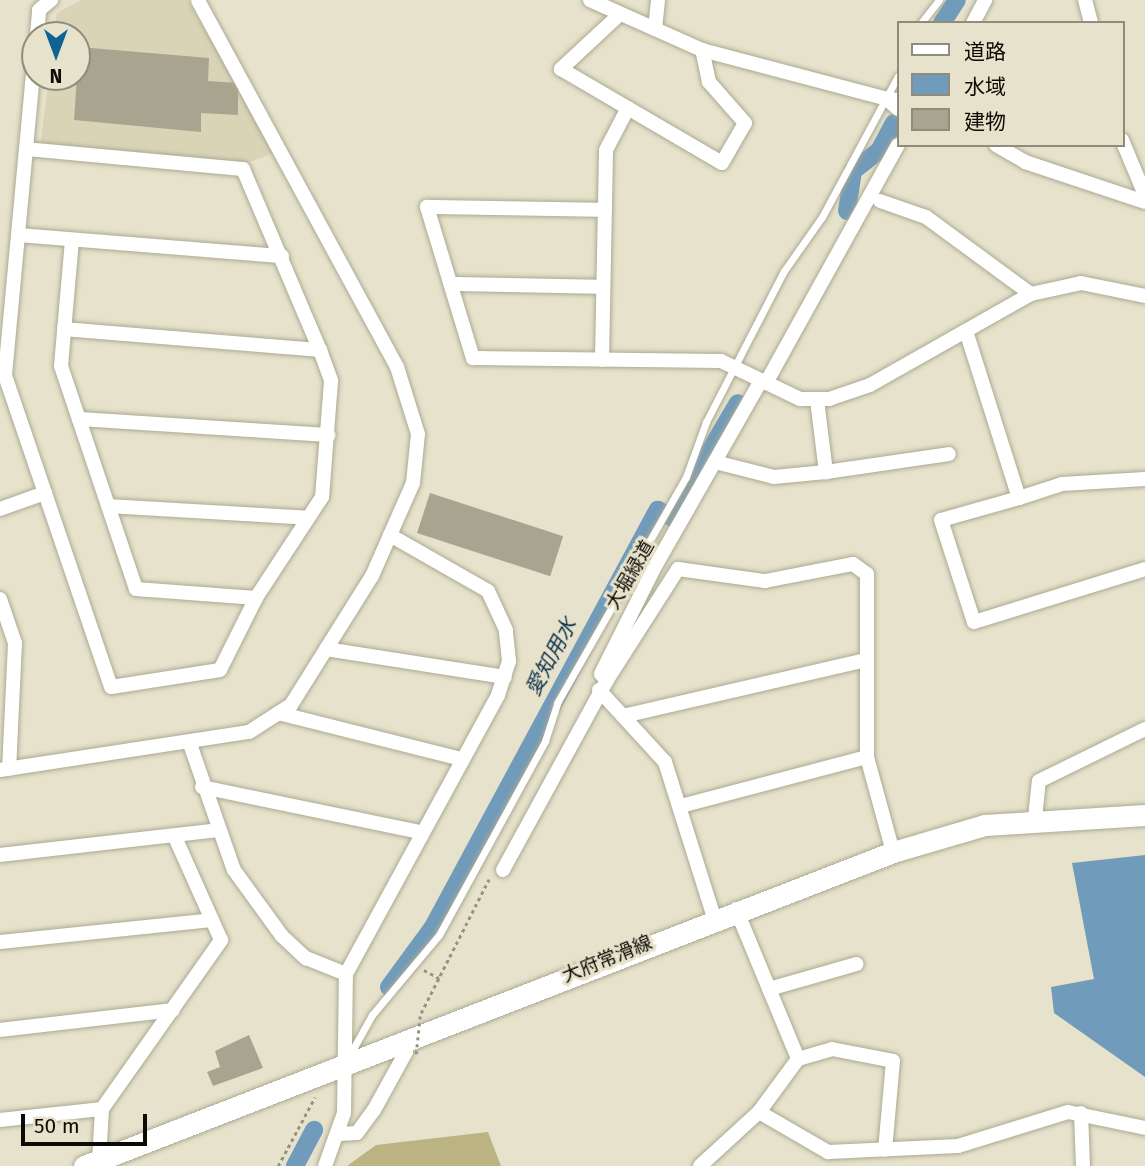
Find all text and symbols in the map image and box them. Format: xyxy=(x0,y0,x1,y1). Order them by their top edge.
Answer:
north arrow xyxy=(21,21,91,91)
legend xyxy=(897,21,1124,147)
text: 道路 xyxy=(964,39,1006,65)
text: N xyxy=(50,64,62,87)
text: 水域 xyxy=(964,74,1006,100)
text: 建物 xyxy=(964,109,1006,135)
street label: 大堀緑道 xyxy=(601,536,659,614)
water label: 愛知用水 xyxy=(520,614,582,700)
street label: 大府常滑線 xyxy=(559,931,655,987)
scale bar xyxy=(24,1100,150,1144)
text: 50 m xyxy=(34,1113,80,1139)

